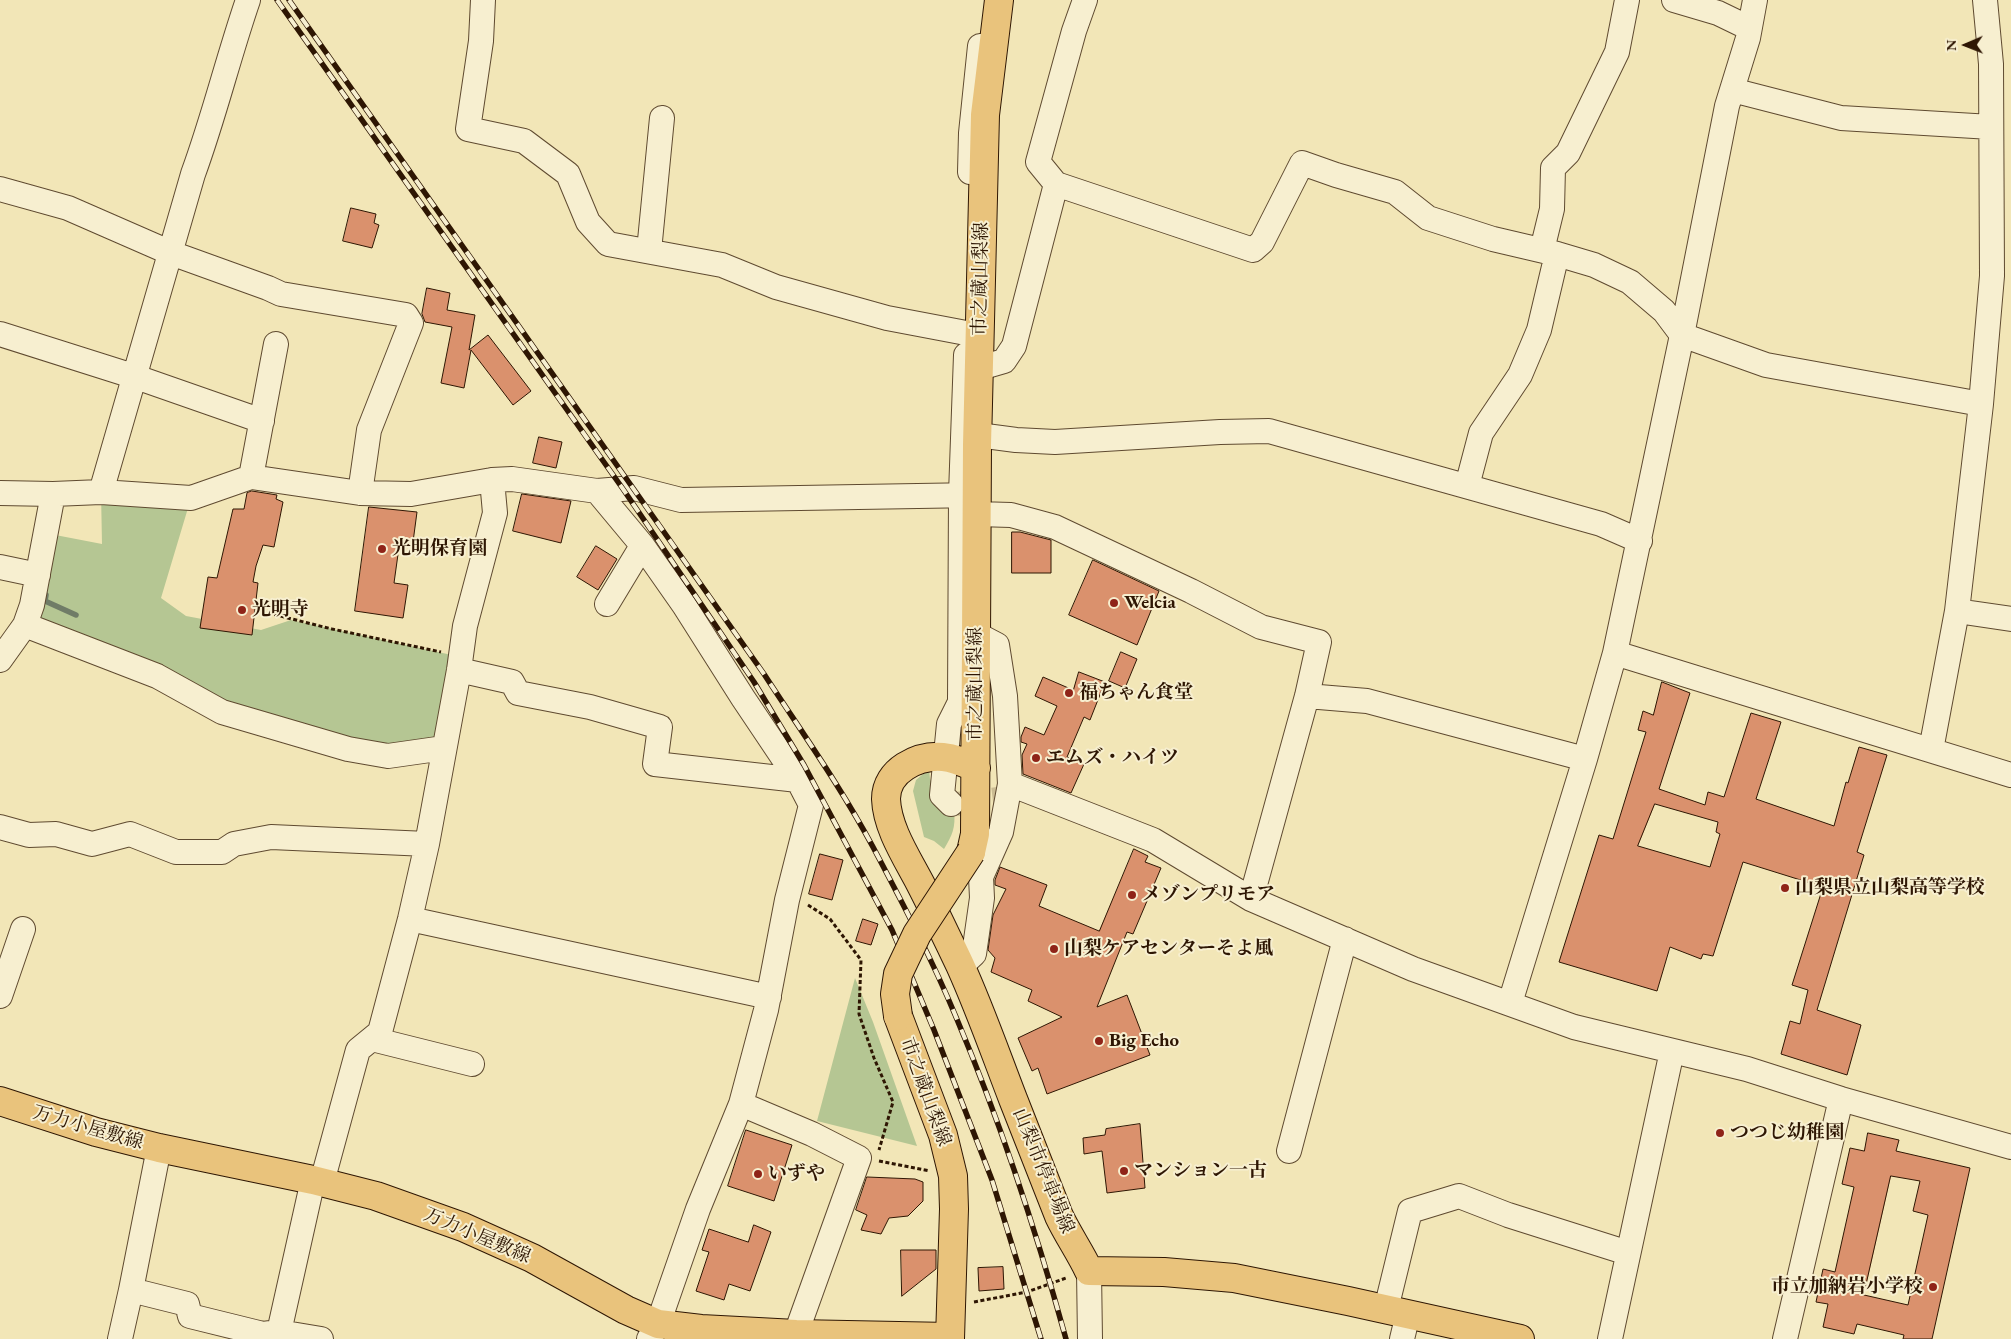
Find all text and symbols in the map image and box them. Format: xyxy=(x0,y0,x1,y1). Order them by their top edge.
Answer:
north arrow xyxy=(1941,20,1991,70)
text: N xyxy=(1942,39,1960,51)
street label: 市之蔵山梨線 xyxy=(969,222,993,336)
place label: 光明保育園 xyxy=(392,538,487,560)
marker: 光明保育園 xyxy=(376,543,388,555)
place label: Welcia xyxy=(1124,592,1176,614)
marker: Welcia xyxy=(1108,597,1120,609)
place label: 光明寺 xyxy=(252,599,309,621)
marker: 光明寺 xyxy=(236,604,248,616)
street label: 市之蔵山梨線 xyxy=(965,627,987,741)
place label: 福ちゃん食堂 xyxy=(1079,682,1193,704)
marker: 福ちゃん食堂 xyxy=(1063,687,1075,699)
place label: エムズ・ハイツ xyxy=(1046,747,1179,769)
marker: エムズ・ハイツ xyxy=(1030,752,1042,764)
place label: 山梨県立山梨高等学校 xyxy=(1795,877,1985,899)
marker: 山梨県立山梨高等学校 xyxy=(1779,882,1791,894)
place label: メゾンプリモア xyxy=(1142,884,1275,906)
marker: メゾンプリモア xyxy=(1126,889,1138,901)
place label: 山梨ケアセンターそよ風 xyxy=(1064,938,1273,960)
marker: 山梨ケアセンターそよ風 xyxy=(1048,943,1060,955)
place label: Big Echo xyxy=(1109,1030,1179,1052)
street label: 市之蔵山梨線 xyxy=(895,1035,955,1149)
marker: Big Echo xyxy=(1093,1035,1105,1047)
street label: 万力小屋敷線 xyxy=(30,1101,146,1155)
street label: 山梨市停車場線 xyxy=(1008,1105,1078,1237)
place label: つつじ幼稚園 xyxy=(1730,1122,1844,1144)
marker: つつじ幼稚園 xyxy=(1714,1127,1726,1139)
place label: マンション一古 xyxy=(1134,1160,1267,1182)
place label: いずや xyxy=(768,1163,825,1185)
marker: マンション一古 xyxy=(1118,1165,1130,1177)
marker: いずや xyxy=(752,1168,764,1180)
street label: 万力小屋敷線 xyxy=(420,1203,534,1269)
place label: 市立加納岩小学校 xyxy=(1771,1276,1923,1298)
marker: 市立加納岩小学校 xyxy=(1927,1281,1939,1293)

